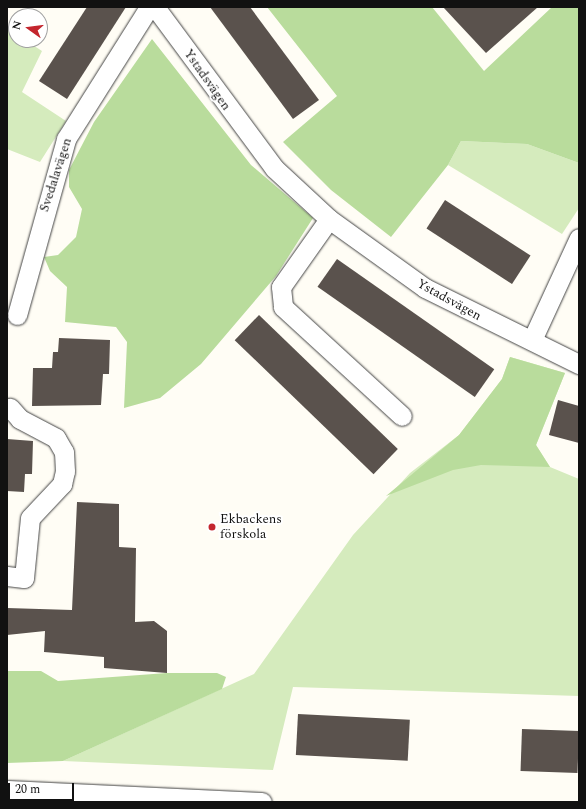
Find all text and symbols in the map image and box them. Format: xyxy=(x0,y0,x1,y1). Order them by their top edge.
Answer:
north arrow xyxy=(8,8,48,48)
text: N xyxy=(8,19,26,32)
street label: Ystadsvägen xyxy=(180,46,234,114)
street label: Svedalavägen xyxy=(37,136,75,214)
street label: Ystadsvägen xyxy=(414,276,484,324)
place label: Ekbackens förskola xyxy=(220,512,282,543)
marker: Ekbackens förskola xyxy=(207,522,217,532)
scale bar xyxy=(10,775,76,801)
text: 20 m xyxy=(15,780,40,799)

